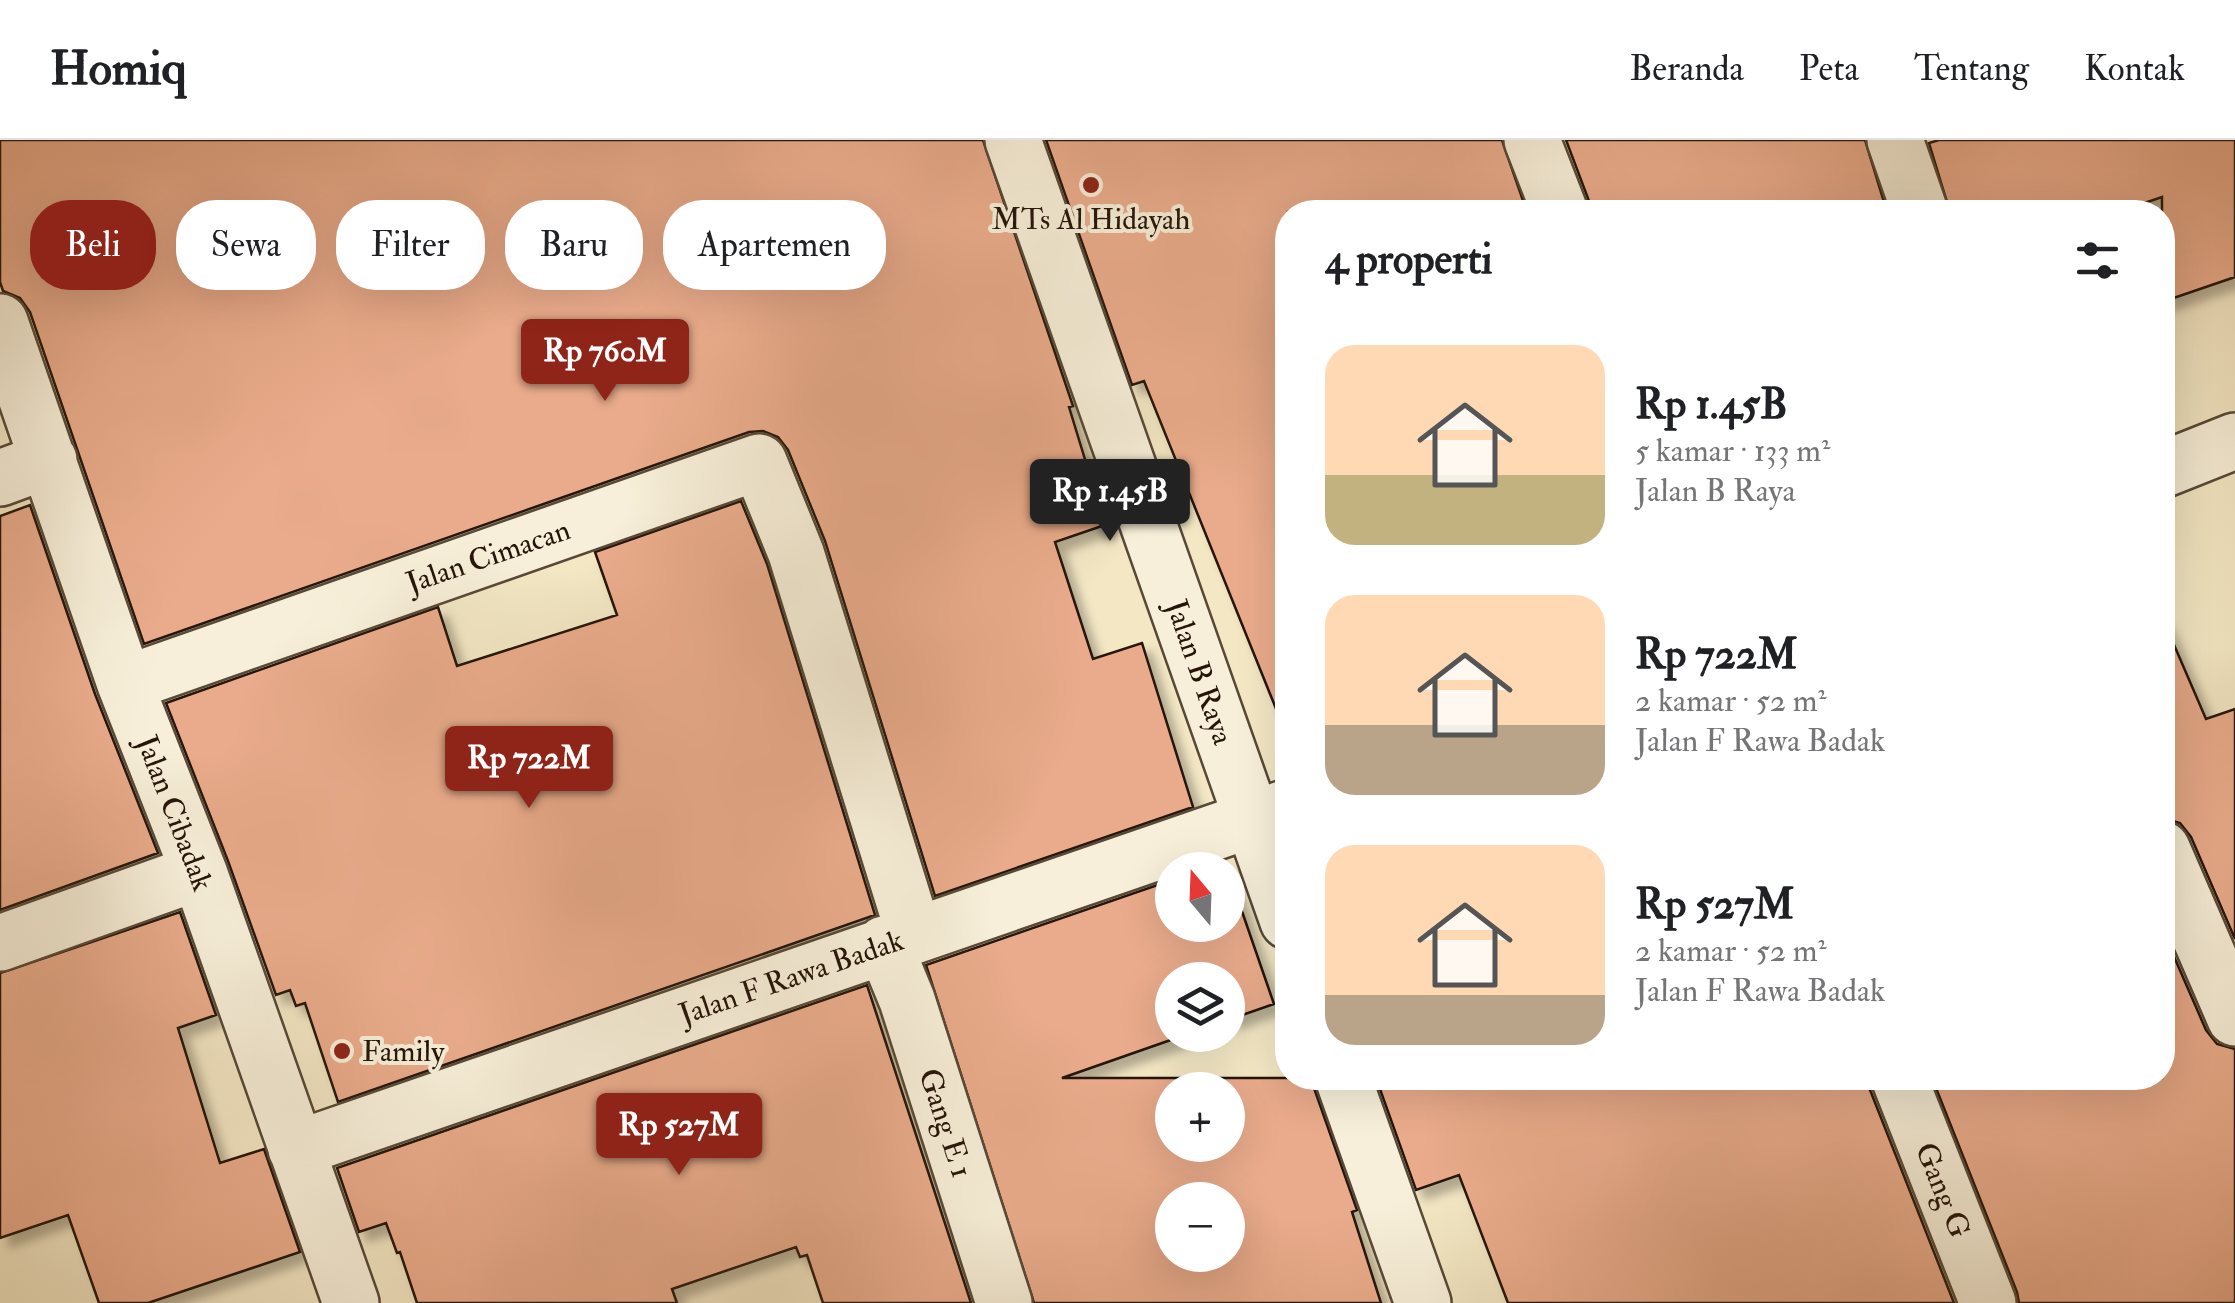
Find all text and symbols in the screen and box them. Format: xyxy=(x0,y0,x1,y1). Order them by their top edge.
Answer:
text: Homiq xyxy=(50,39,187,99)
text: Beranda xyxy=(1629,47,1744,91)
text: Peta xyxy=(1799,47,1859,91)
text: Tentang xyxy=(1914,47,2029,91)
text: Kontak xyxy=(2084,47,2185,91)
marker: MTs Al Hidayah xyxy=(1080,174,1102,196)
chip: Beli xyxy=(30,200,156,290)
chip: Sewa xyxy=(176,200,316,290)
chip: Filter xyxy=(336,200,485,290)
chip: Baru xyxy=(505,200,643,290)
chip: Apartemen xyxy=(663,200,886,290)
place label: MTs Al Hidayah xyxy=(992,201,1190,238)
icon: filters xyxy=(2070,233,2125,288)
text: 4 properti xyxy=(1325,234,1493,286)
pin: Rp 760M xyxy=(513,319,697,404)
text: Rp 760M xyxy=(543,331,667,371)
text: Rp 1.45B xyxy=(1635,379,1788,431)
icon: home xyxy=(1405,385,1525,505)
text: 5 kamar · 133 m² xyxy=(1635,431,1830,471)
pin: Rp 1.45B xyxy=(1007,459,1213,544)
text: Rp 1.45B xyxy=(1052,471,1168,511)
text: Jalan B Raya xyxy=(1635,471,1796,511)
street label: Jalan Cimacan xyxy=(400,511,575,602)
street label: Jalan B Raya xyxy=(1157,594,1242,750)
text: Rp 722M xyxy=(1635,629,1798,681)
icon: home xyxy=(1405,635,1525,755)
text: 2 kamar · 52 m² xyxy=(1635,681,1827,721)
text: Jalan F Rawa Badak xyxy=(1635,721,1885,761)
pin: Rp 722M xyxy=(437,726,621,811)
street label: Jalan Cibadak xyxy=(128,729,221,896)
text: Rp 722M xyxy=(467,738,591,778)
north arrow xyxy=(1155,852,1245,942)
map controls xyxy=(1155,852,1245,1272)
text: Rp 527M xyxy=(1635,879,1795,931)
icon: home xyxy=(1405,885,1525,1005)
street label: Jalan F Rawa Badak xyxy=(673,922,908,1034)
text: 2 kamar · 52 m² xyxy=(1635,931,1827,971)
button: layers xyxy=(1155,962,1245,1052)
text: Jalan F Rawa Badak xyxy=(1635,971,1885,1011)
place label: Family xyxy=(362,1033,445,1070)
marker: Family xyxy=(331,1040,353,1062)
street label: Gang E 1 xyxy=(911,1064,981,1182)
button: + xyxy=(1155,1072,1245,1162)
pin: Rp 527M xyxy=(587,1093,771,1178)
text: Rp 527M xyxy=(618,1105,740,1145)
street label: Gang G xyxy=(1907,1137,1978,1243)
button: − xyxy=(1155,1182,1245,1272)

